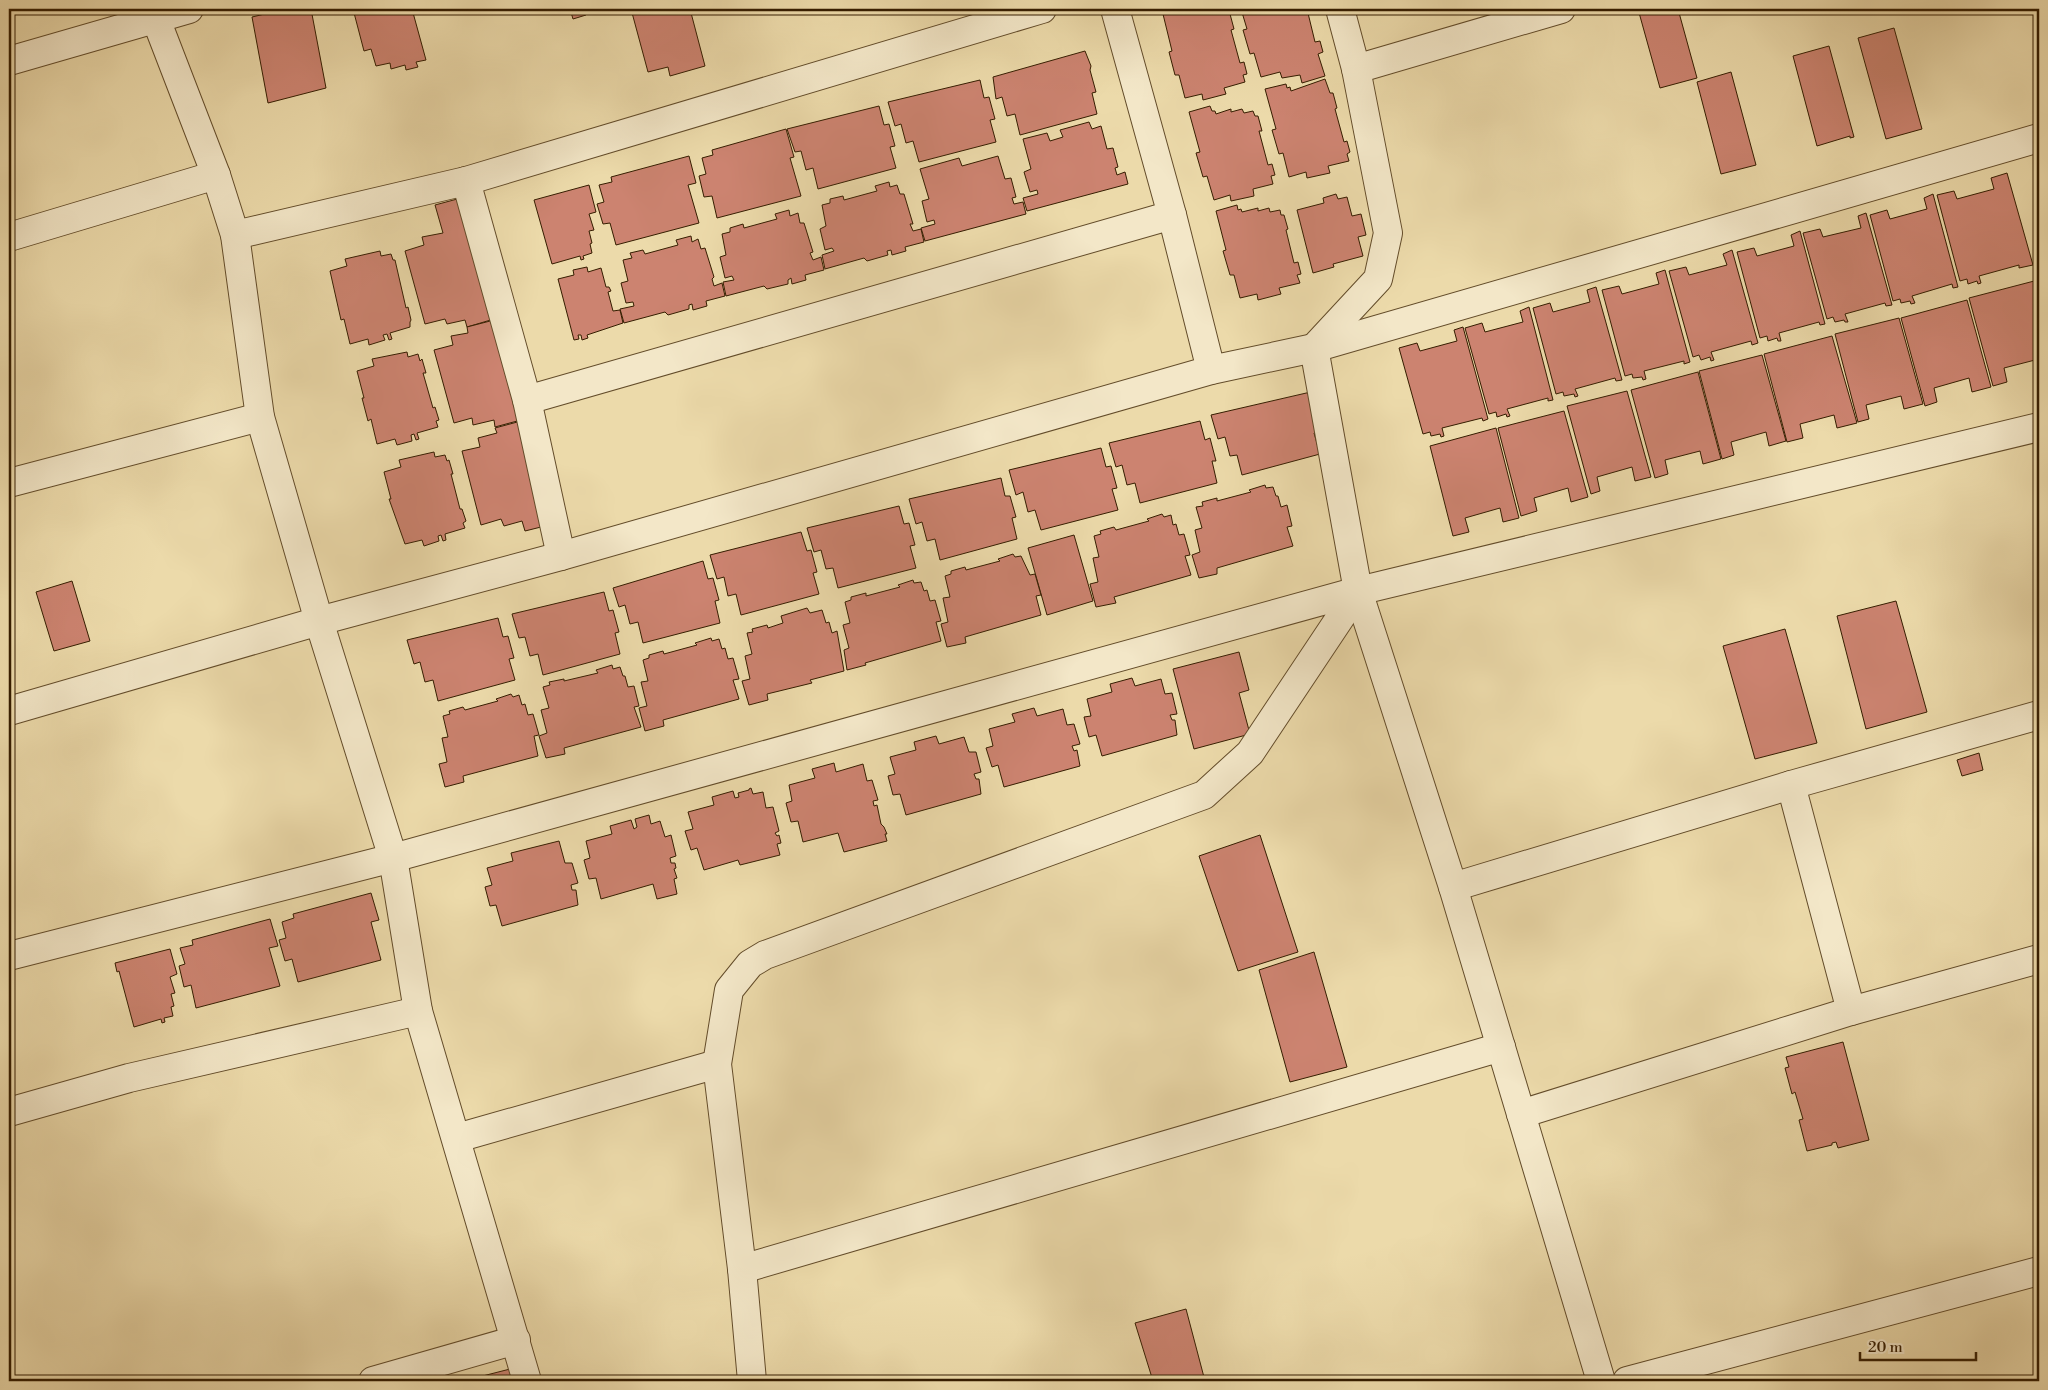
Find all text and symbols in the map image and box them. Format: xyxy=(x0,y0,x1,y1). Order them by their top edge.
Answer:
scale bar xyxy=(1860,1330,1977,1362)
text: 20 m xyxy=(1868,1338,1903,1357)

